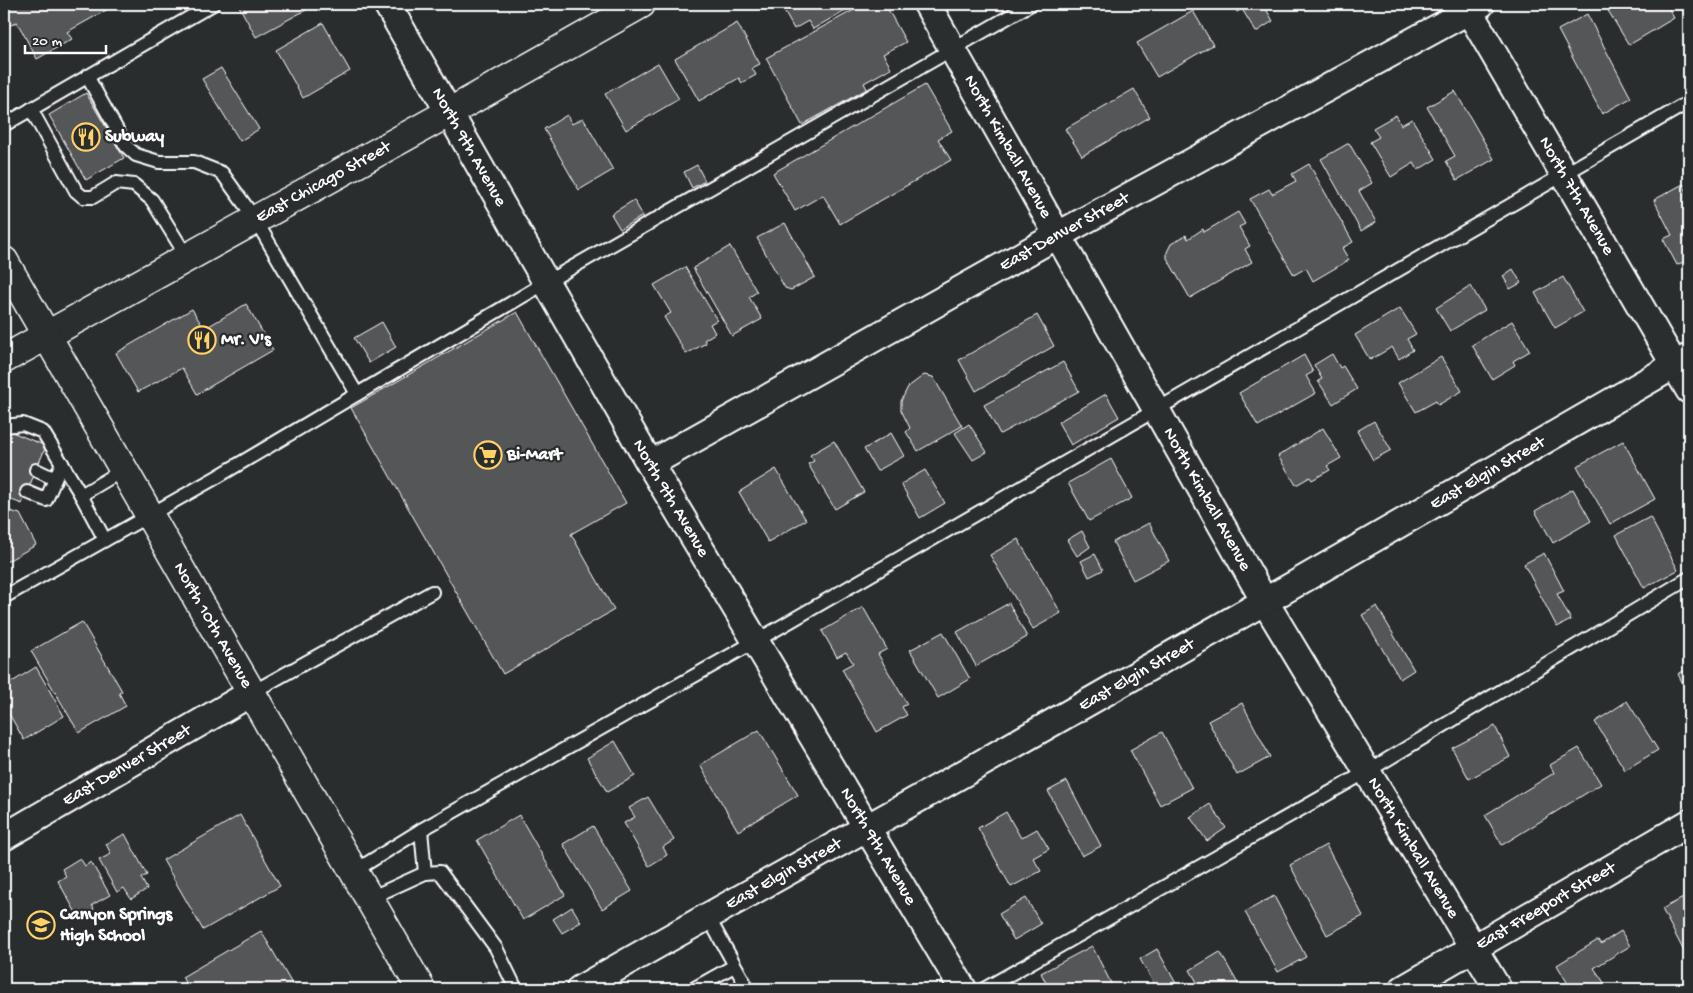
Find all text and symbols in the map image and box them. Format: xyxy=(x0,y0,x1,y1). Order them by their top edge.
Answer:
scale bar xyxy=(25,22,106,54)
text: 20 m xyxy=(32,33,62,51)
street label: North Kimball Avenue xyxy=(959,71,1057,223)
street label: North 9th Avenue xyxy=(427,84,511,211)
restaurant icon: Subway xyxy=(71,122,101,152)
place label: Subway xyxy=(105,127,164,148)
street label: North 7th Avenue xyxy=(1534,133,1619,260)
street label: East Chicago Street xyxy=(252,136,396,228)
street label: East Denver Street xyxy=(996,187,1134,276)
restaurant icon: Mr. V's xyxy=(187,325,217,355)
place label: Mr. V's xyxy=(221,330,272,351)
street label: North Kimball Avenue xyxy=(1158,424,1256,575)
street label: East Elgin Street xyxy=(1426,431,1550,515)
street label: North 9th Avenue xyxy=(628,436,714,562)
supermarket icon: Bi-Mart xyxy=(473,440,503,470)
place label: Bi-Mart xyxy=(506,445,564,466)
street label: North 10th Avenue xyxy=(168,559,257,693)
street label: East Elgin Street xyxy=(1075,633,1200,716)
street label: East Denver Street xyxy=(59,719,196,811)
street label: North Kimball Avenue xyxy=(1362,773,1464,923)
street label: North 9th Avenue xyxy=(835,784,921,910)
street label: East Elgin Street xyxy=(722,832,847,915)
street label: East Freeport Street xyxy=(1472,857,1621,955)
place label: Canyon Springs High School xyxy=(59,905,174,947)
school or university icon: Canyon Springs High School xyxy=(26,910,56,940)

